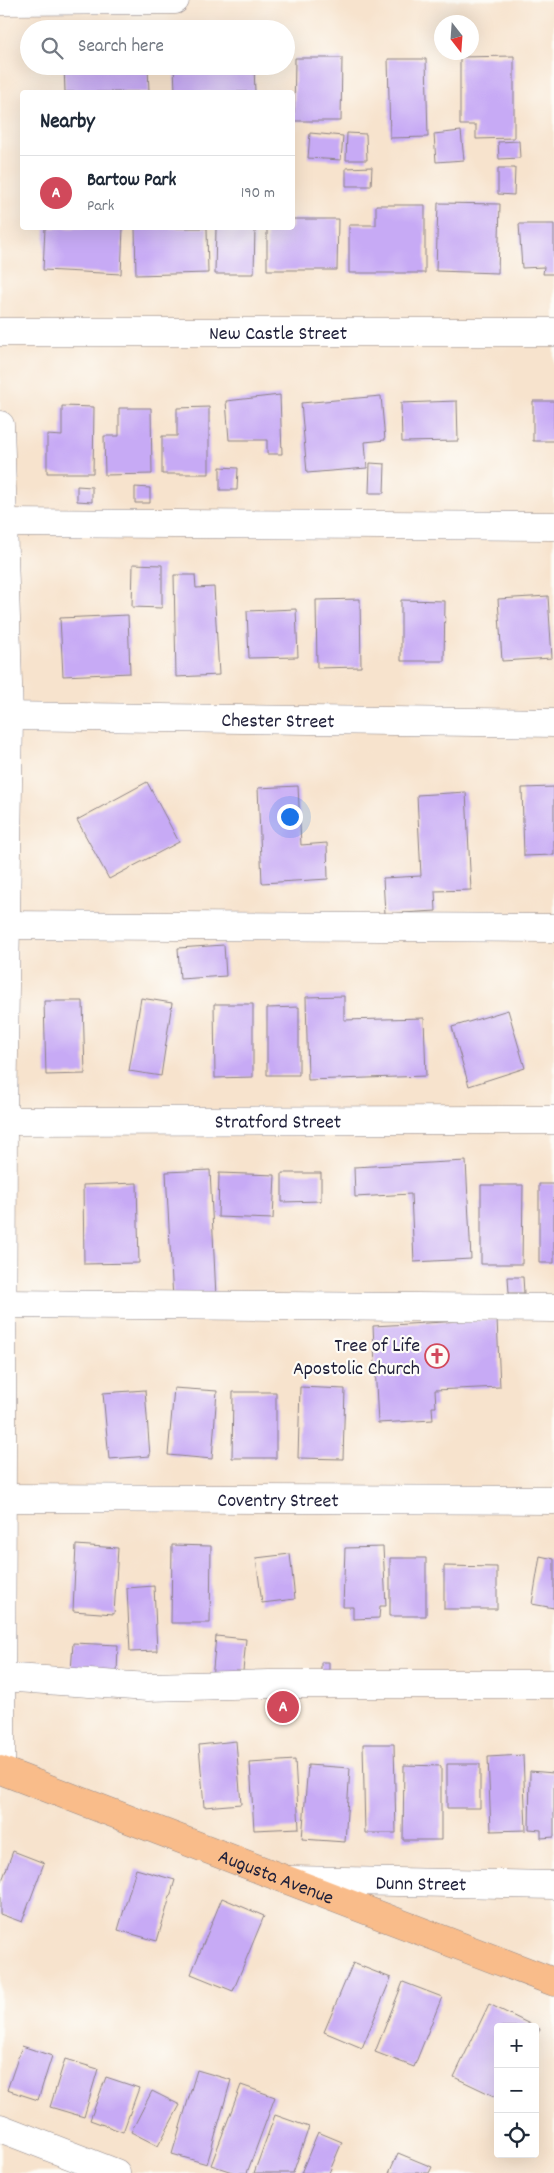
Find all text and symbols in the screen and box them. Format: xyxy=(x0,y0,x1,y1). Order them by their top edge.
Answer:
north arrow xyxy=(434,15,479,60)
search box xyxy=(20,20,295,75)
icon: search xyxy=(38,34,66,62)
text: Search here xyxy=(78,34,164,61)
text: Nearby xyxy=(40,108,95,138)
text: Bartow Park xyxy=(87,168,176,195)
text: A xyxy=(52,182,60,205)
text: 190 m xyxy=(241,182,275,205)
text: Park xyxy=(87,195,114,218)
street label: New Castle Street xyxy=(209,321,347,349)
street label: Chester Street xyxy=(221,708,335,737)
your location xyxy=(277,804,303,830)
street label: Stratford Street xyxy=(215,1109,341,1138)
place label: Tree of Life Apostolic Church xyxy=(293,1333,420,1384)
church icon: Tree of Life Apostolic Church xyxy=(424,1343,450,1369)
street label: Coventry Street xyxy=(217,1488,339,1516)
pin: A xyxy=(267,1688,299,1726)
street label: Augusta Avenue xyxy=(214,1844,337,1913)
street label: Dunn Street xyxy=(375,1871,467,1900)
map controls xyxy=(494,2023,539,2158)
button: + xyxy=(494,2023,539,2068)
button: − xyxy=(494,2068,539,2113)
button: locate xyxy=(494,2113,539,2158)

